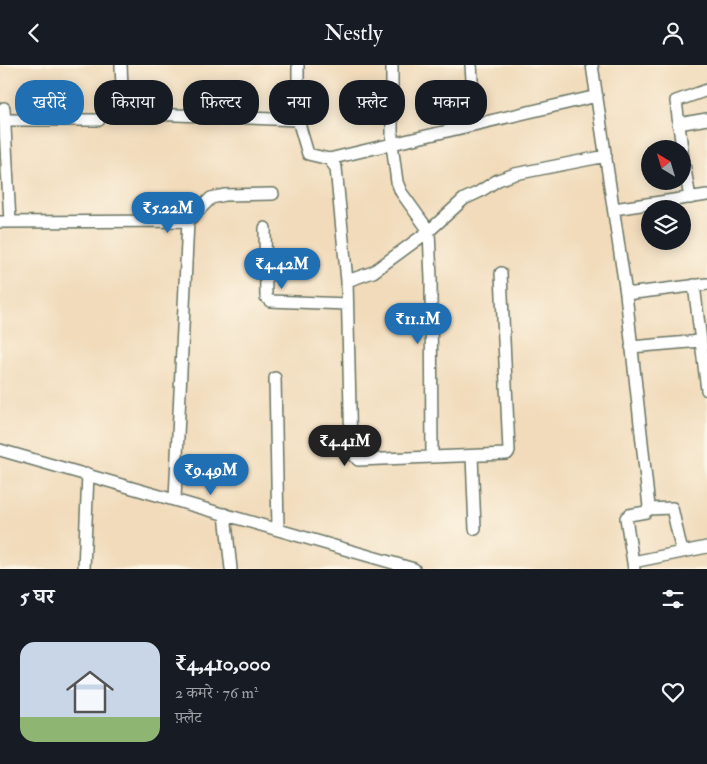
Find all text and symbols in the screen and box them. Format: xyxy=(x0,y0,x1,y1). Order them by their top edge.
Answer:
icon: back xyxy=(20,19,48,47)
text: Nestly xyxy=(324,19,383,47)
icon: person xyxy=(659,19,687,47)
chip: खरीदें xyxy=(15,80,84,125)
chip: किराया xyxy=(94,80,173,125)
chip: फ़िल्टर xyxy=(183,80,259,125)
chip: नया xyxy=(269,80,329,125)
chip: फ़्लैट xyxy=(339,80,405,125)
chip: मकान xyxy=(415,80,487,125)
north arrow xyxy=(641,140,691,190)
map controls xyxy=(641,140,691,250)
pin: ₹5.22M xyxy=(127,191,209,234)
text: ₹5.22M xyxy=(143,198,193,218)
button: layers xyxy=(641,200,691,250)
pin: ₹4.42M xyxy=(241,247,323,290)
text: ₹4.42M xyxy=(255,254,309,274)
pin: ₹11.1M xyxy=(377,303,459,345)
text: ₹11.1M xyxy=(396,309,440,329)
pin: ₹4.41M xyxy=(304,425,386,467)
text: ₹4.41M xyxy=(319,431,371,451)
pin: ₹9.49M xyxy=(170,453,252,496)
text: ₹9.49M xyxy=(185,460,237,480)
text: 5 घर xyxy=(20,583,55,610)
icon: filters xyxy=(659,585,687,613)
text: ₹4,410,000 xyxy=(175,650,271,677)
icon: home xyxy=(60,662,120,722)
icon: heart xyxy=(659,678,687,706)
text: 2 कमरे · 76 m² xyxy=(175,683,258,703)
text: फ़्लैट xyxy=(175,708,202,728)

